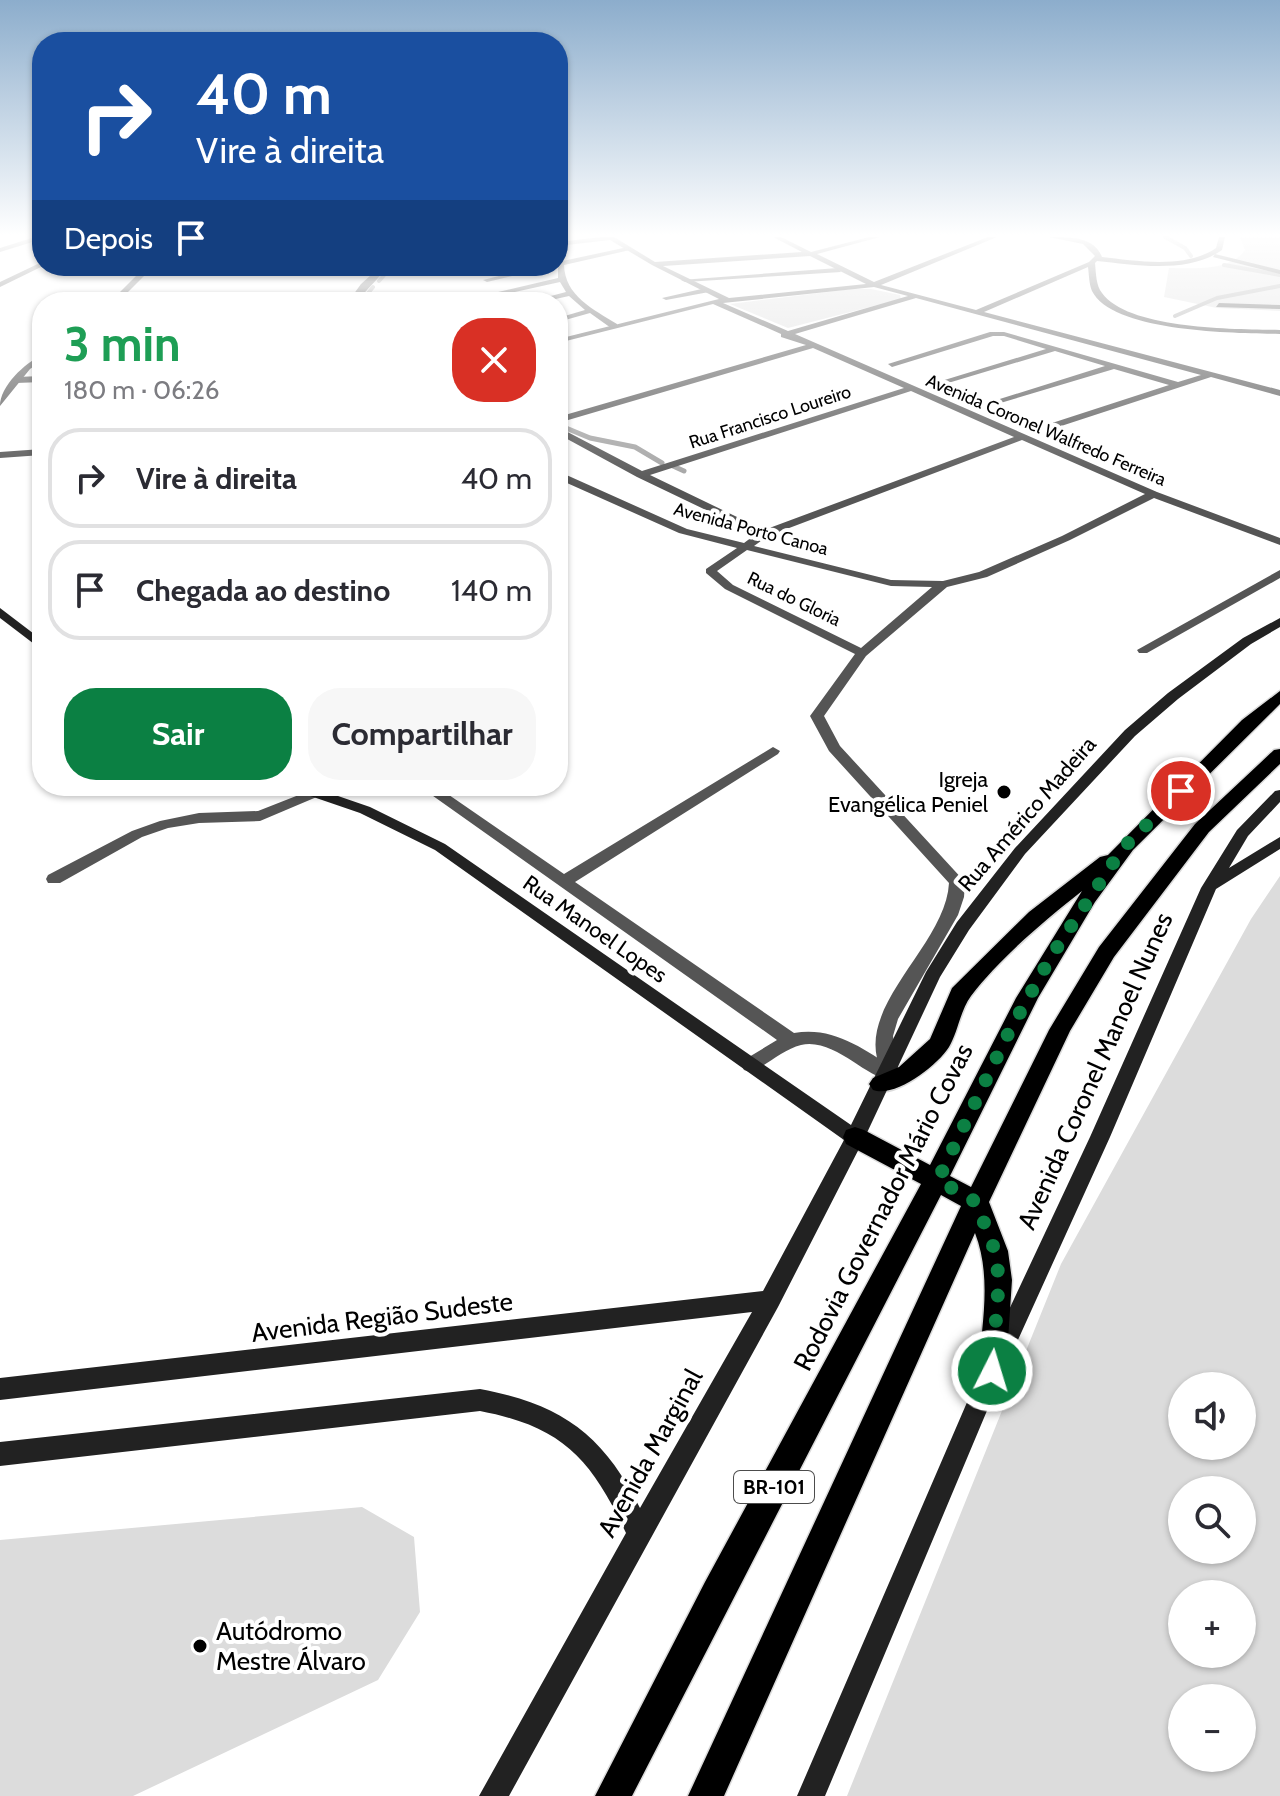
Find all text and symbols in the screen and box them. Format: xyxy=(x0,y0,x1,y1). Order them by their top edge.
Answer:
text: 40 m xyxy=(196,60,332,128)
icon: right xyxy=(64,64,168,168)
text: Vire à direita xyxy=(196,128,384,172)
icon: arrive xyxy=(169,216,213,260)
text: Depois xyxy=(64,220,153,257)
text: 3 min xyxy=(64,315,180,373)
button: close xyxy=(452,318,536,402)
street label: Avenida Coronel Walfredo Ferreira xyxy=(923,369,1170,491)
text: 180 m · 06:26 xyxy=(64,374,220,406)
street label: Rua Francisco Loureiro xyxy=(686,380,854,454)
icon: right xyxy=(68,456,112,500)
text: Vire à direita xyxy=(136,460,297,497)
text: 40 m xyxy=(461,460,532,497)
street label: Avenida Porto Canoa xyxy=(671,498,831,560)
street label: Rua do Gloria xyxy=(744,567,844,631)
icon: arrive xyxy=(68,568,112,612)
text: Chegada ao destino xyxy=(136,572,390,609)
text: 140 m xyxy=(451,572,532,609)
button: Sair xyxy=(64,688,292,780)
button: Compartilhar xyxy=(308,688,536,780)
street label: Rua Américo Madeira xyxy=(952,731,1102,897)
pin xyxy=(1147,757,1215,825)
place label: Igreja Evangélica Peniel xyxy=(828,766,989,818)
icon: arrive xyxy=(1159,769,1203,813)
marker: Igreja Evangélica Peniel xyxy=(995,783,1013,801)
street label: Rua Manoel Lopes xyxy=(518,869,672,989)
street label: Avenida Coronel Manoel Nunes xyxy=(1011,907,1180,1234)
street label: Rodovia Governador Mário Covas xyxy=(786,1038,980,1376)
street label: Avenida Região Sudeste xyxy=(250,1285,514,1349)
position arrow xyxy=(950,1329,1034,1413)
street label: Avenida Marginal xyxy=(591,1363,709,1543)
map controls xyxy=(1168,1372,1256,1772)
button: sound xyxy=(1168,1372,1256,1460)
road number: BR-101 xyxy=(734,1471,814,1503)
button: search xyxy=(1168,1476,1256,1564)
button: + xyxy=(1168,1580,1256,1668)
place label: Autódromo Mestre Álvaro xyxy=(216,1615,366,1677)
marker: Autódromo Mestre Álvaro xyxy=(191,1637,209,1655)
button: − xyxy=(1168,1684,1256,1772)

